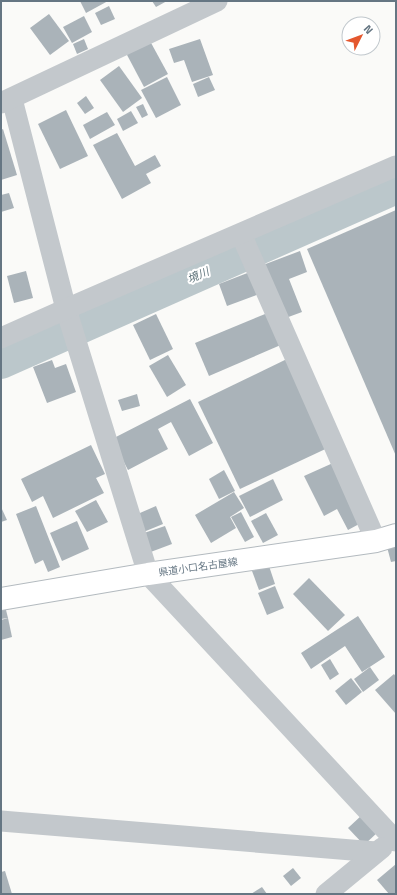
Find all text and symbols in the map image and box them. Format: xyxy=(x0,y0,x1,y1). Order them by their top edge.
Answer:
north arrow xyxy=(341,16,381,56)
text: N xyxy=(360,21,377,37)
water label: 境川 xyxy=(185,263,212,287)
street label: 県道小口名古屋線 xyxy=(157,554,239,580)

